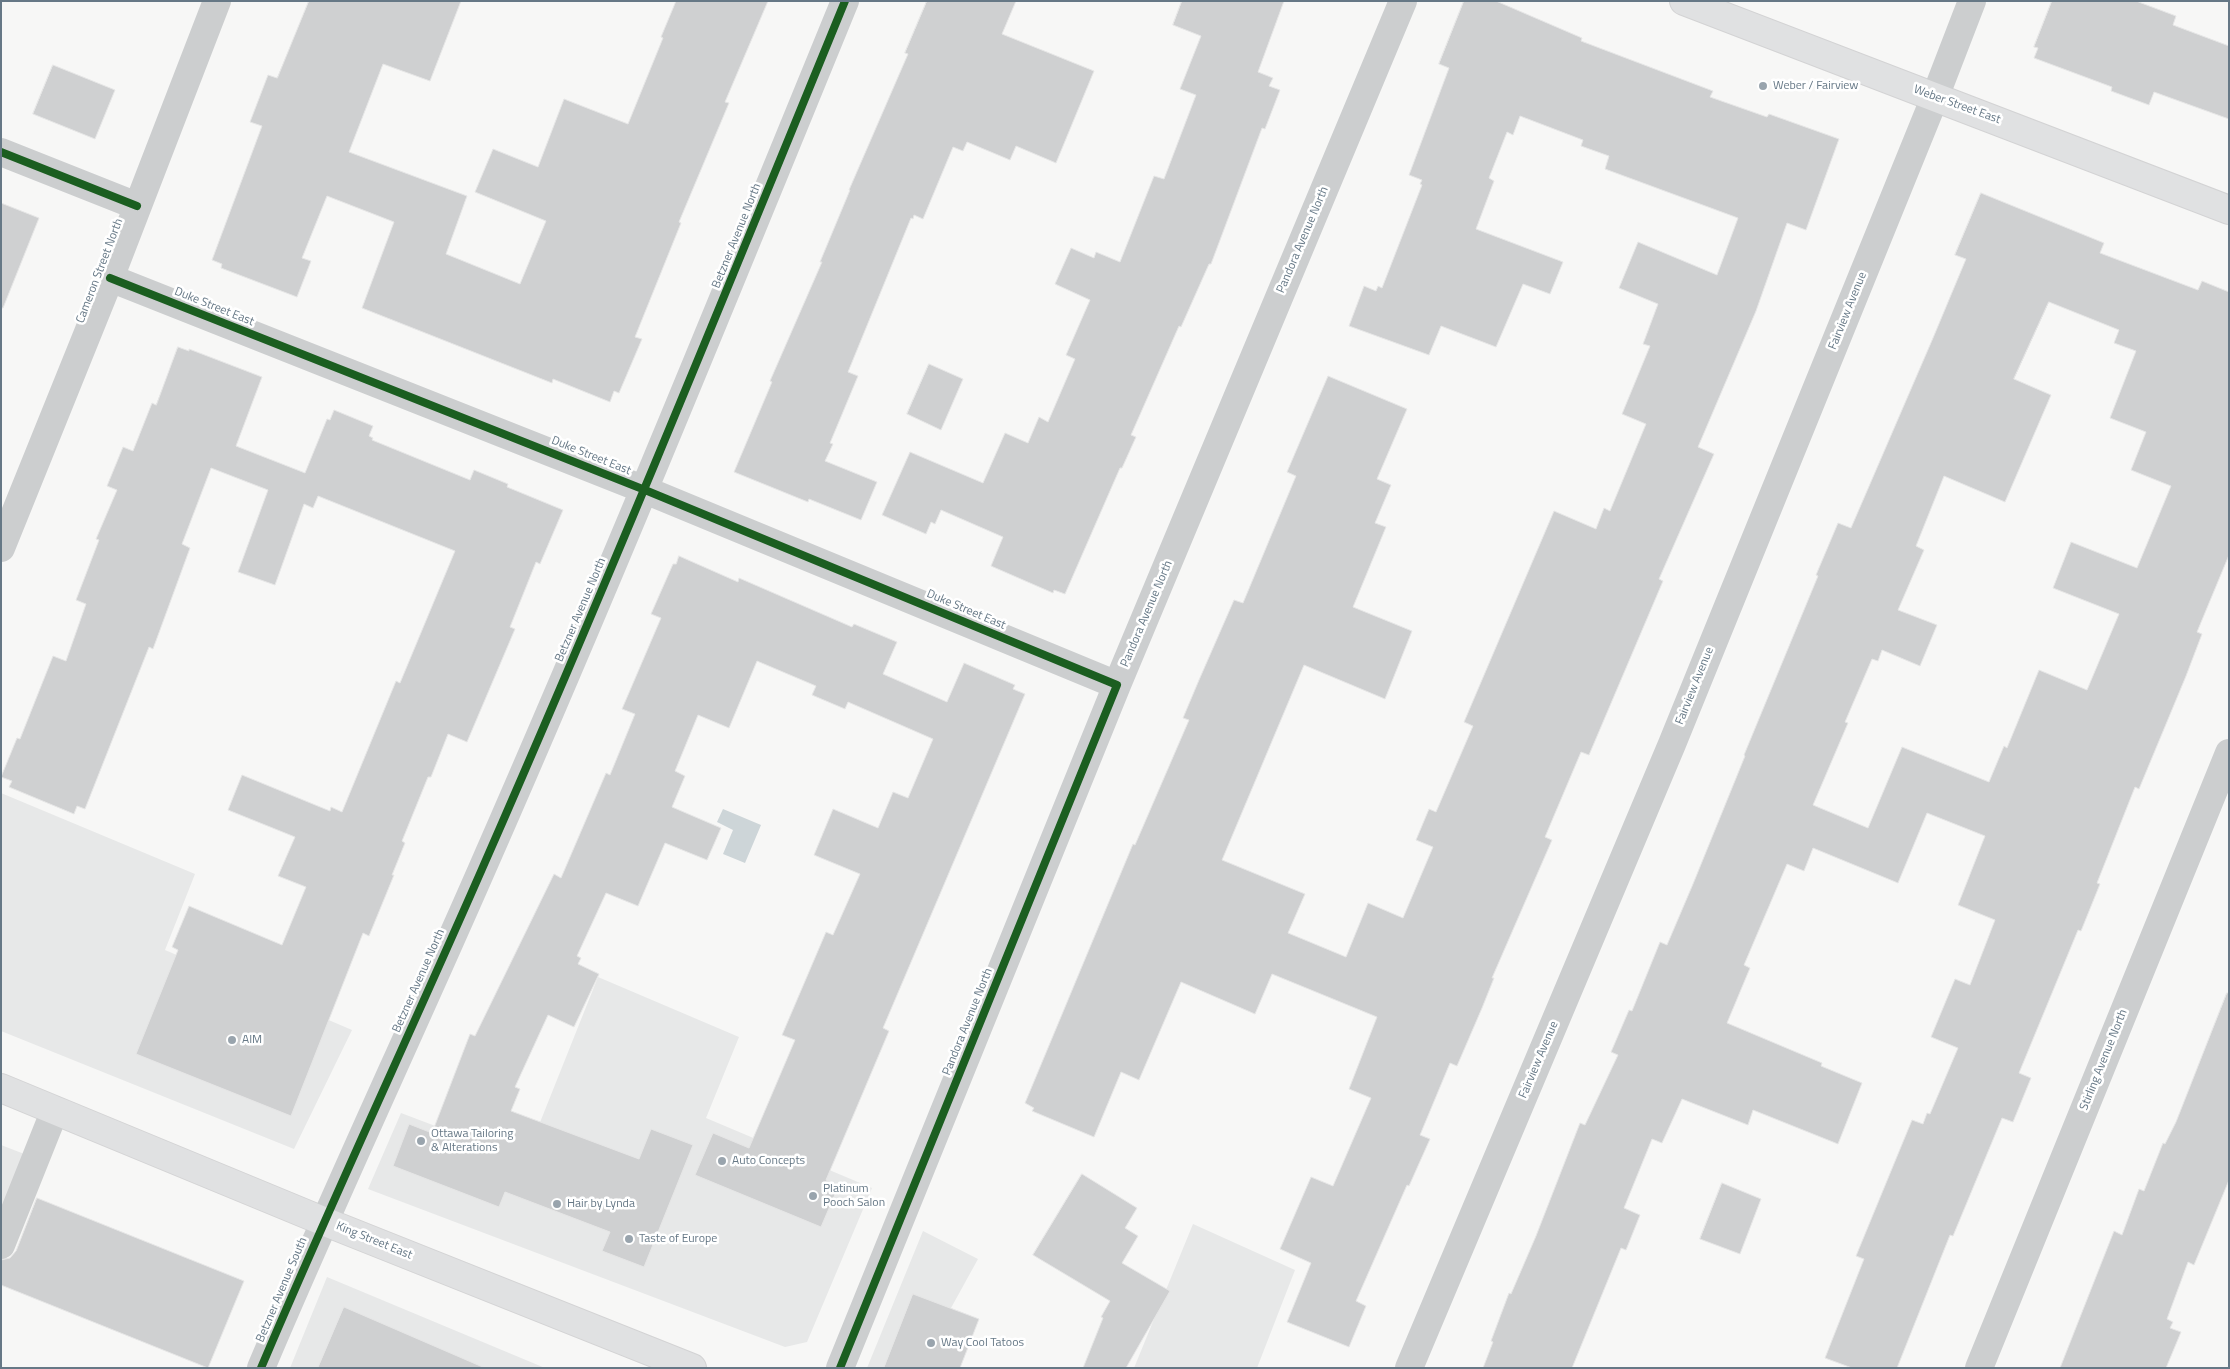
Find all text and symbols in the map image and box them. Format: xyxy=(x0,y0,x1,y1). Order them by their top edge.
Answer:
place label: Weber / Fairview xyxy=(1773,79,1858,93)
marker: Weber / Fairview xyxy=(1757,80,1769,92)
street label: Weber Street East xyxy=(1911,83,2003,127)
street label: Betzner Avenue North xyxy=(709,181,765,291)
street label: Pandora Avenue North xyxy=(1274,185,1332,295)
street label: Cameron Street North xyxy=(73,217,127,325)
street label: Fairview Avenue xyxy=(1826,270,1870,352)
street label: Duke Street East xyxy=(172,285,256,329)
street label: Duke Street East xyxy=(549,434,633,478)
street label: Betzner Avenue North xyxy=(553,556,609,664)
street label: Pandora Avenue North xyxy=(1118,559,1176,669)
street label: Duke Street East xyxy=(924,587,1008,633)
street label: Fairview Avenue xyxy=(1673,645,1717,727)
street label: Betzner Avenue North xyxy=(390,927,448,1035)
street label: Pandora Avenue North xyxy=(940,966,996,1078)
street label: Stirling Avenue North xyxy=(2077,1008,2131,1112)
street label: Fairview Avenue xyxy=(1516,1019,1562,1101)
place label: AIM xyxy=(242,1033,262,1047)
marker: AIM xyxy=(226,1034,238,1046)
place label: Ottawa Tailoring & Alterations xyxy=(431,1127,513,1155)
marker: Ottawa Tailoring & Alterations xyxy=(415,1135,427,1147)
place label: Auto Concepts xyxy=(732,1154,805,1168)
marker: Auto Concepts xyxy=(716,1155,728,1167)
place label: Platinum Pooch Salon xyxy=(823,1182,885,1210)
marker: Platinum Pooch Salon xyxy=(807,1190,819,1202)
place label: Hair by Lynda xyxy=(567,1197,635,1211)
marker: Hair by Lynda xyxy=(551,1198,563,1210)
street label: King Street East xyxy=(334,1219,414,1263)
place label: Taste of Europe xyxy=(639,1232,717,1246)
marker: Taste of Europe xyxy=(623,1233,635,1245)
street label: Betzner Avenue South xyxy=(253,1235,311,1345)
place label: Way Cool Tatoos xyxy=(941,1336,1024,1350)
marker: Way Cool Tatoos xyxy=(925,1337,937,1349)

